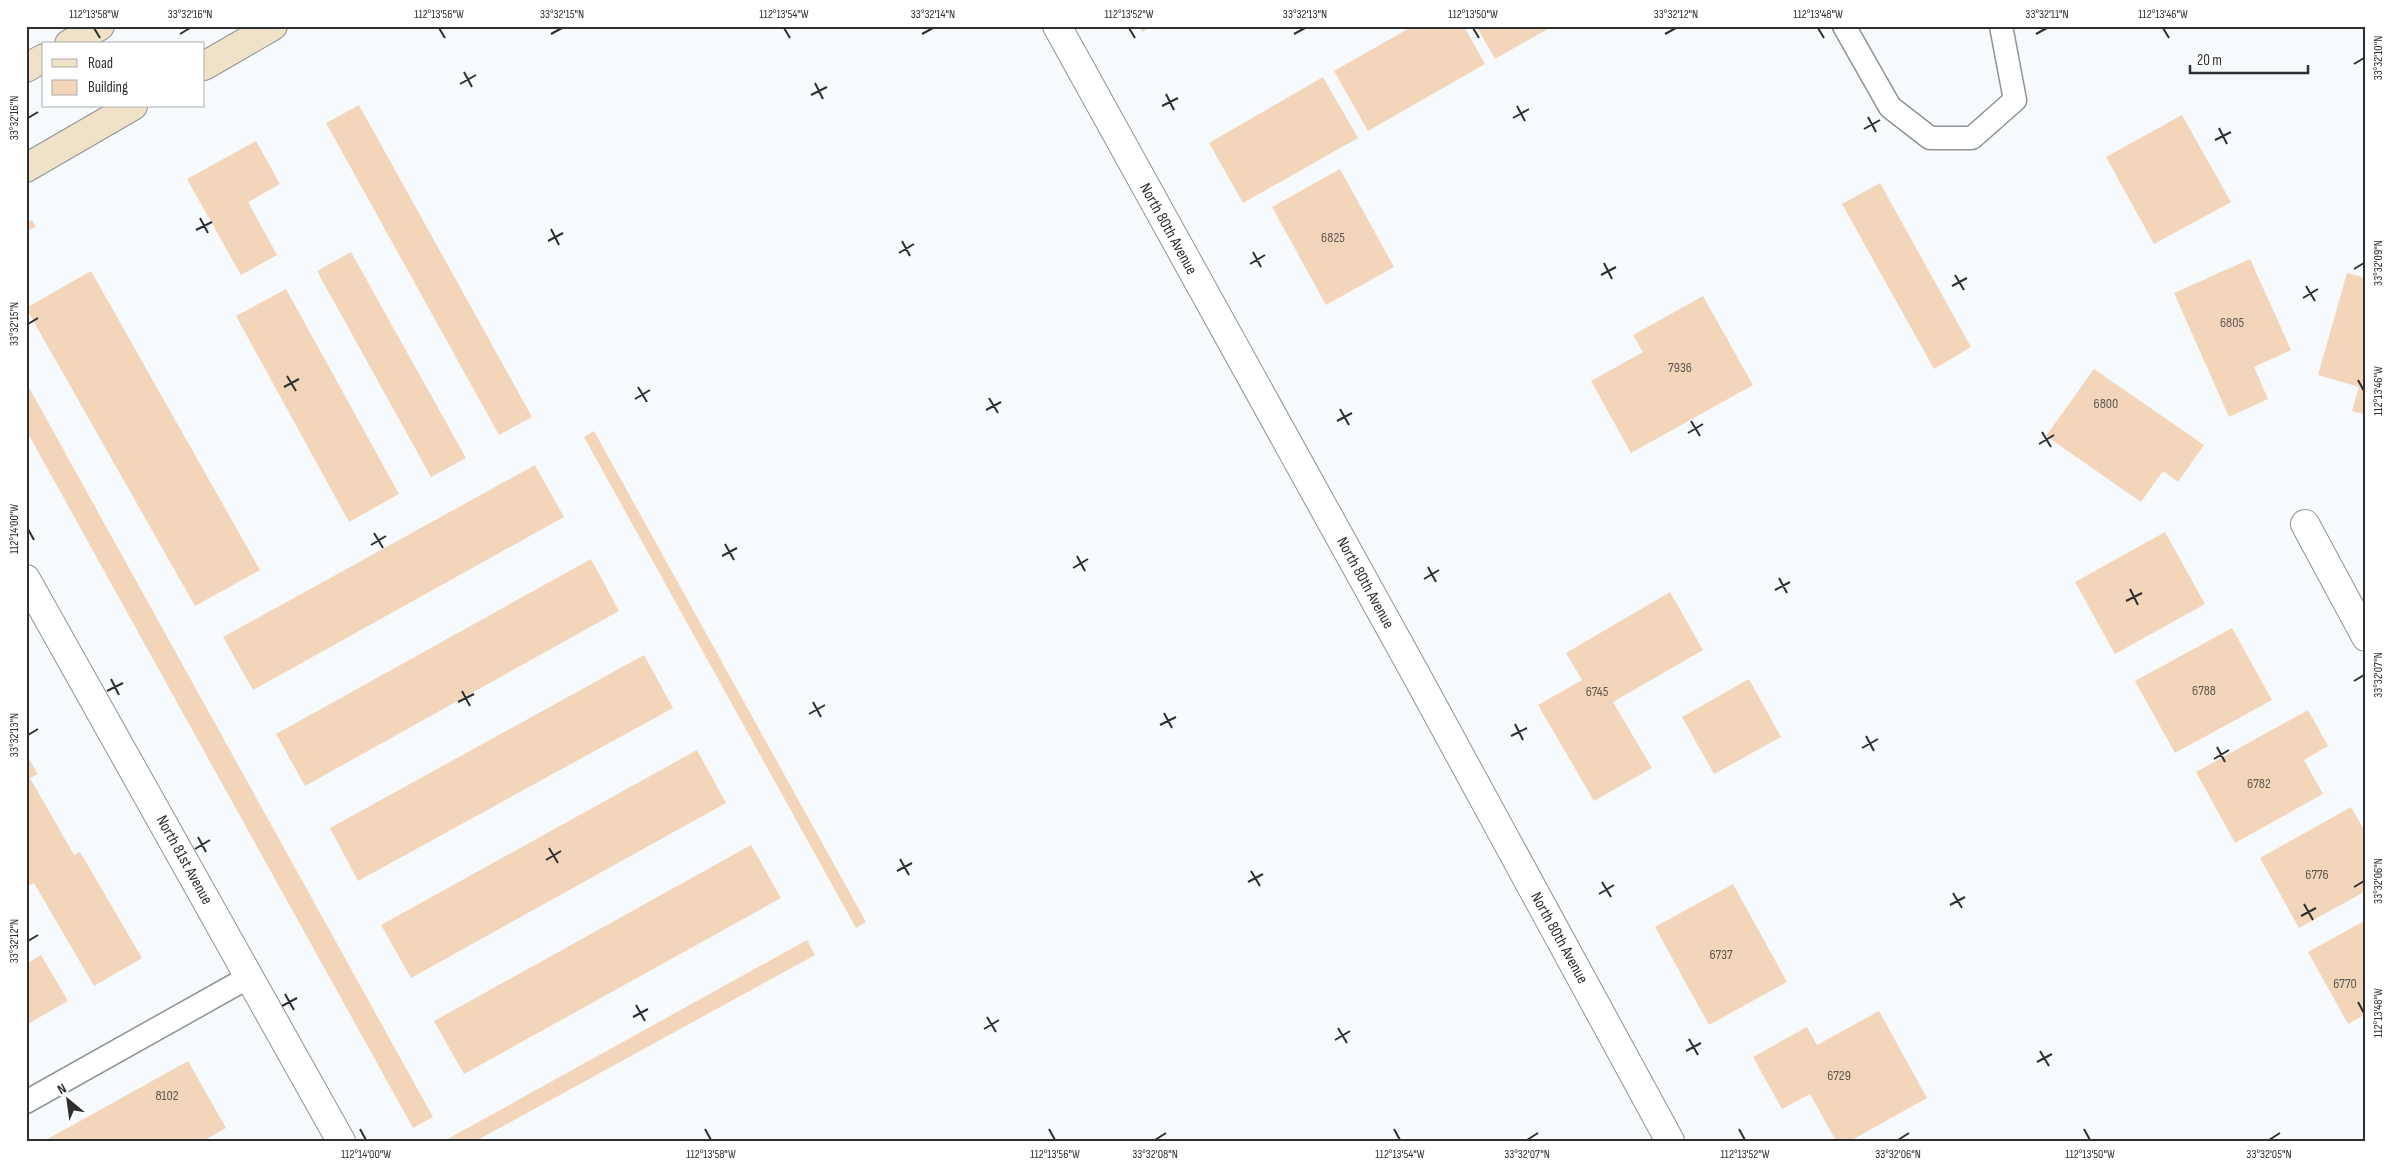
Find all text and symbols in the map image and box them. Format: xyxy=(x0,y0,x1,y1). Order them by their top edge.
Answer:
text: 112°13'58"W xyxy=(69,7,119,22)
text: 33°32'16"N xyxy=(168,7,212,22)
text: 112°13'56"W xyxy=(414,7,464,22)
text: 33°32'15"N xyxy=(540,7,584,22)
text: 112°13'54"W xyxy=(759,7,809,22)
text: 33°32'14"N xyxy=(911,7,955,22)
text: 112°13'52"W xyxy=(1104,7,1154,22)
text: 33°32'13"N xyxy=(1283,7,1327,22)
text: 112°13'50"W xyxy=(1448,7,1498,22)
text: 33°32'12"N xyxy=(1654,7,1698,22)
text: 112°13'48"W xyxy=(1793,7,1843,22)
text: 33°32'11"N xyxy=(2025,7,2069,22)
text: 112°13'46"W xyxy=(2138,7,2188,22)
text: 33°32'10"N xyxy=(2371,36,2386,80)
legend xyxy=(42,42,205,108)
scale bar xyxy=(2190,42,2307,74)
text: 20 m xyxy=(2197,51,2222,70)
text: Road xyxy=(88,54,113,73)
text: Building xyxy=(88,78,128,97)
text: 33°32'16"N xyxy=(7,96,22,140)
street label: North 80th Avenue xyxy=(1135,180,1201,278)
house number: 6825 xyxy=(1321,229,1345,246)
text: 33°32'09"N xyxy=(2371,240,2386,286)
text: 33°32'15"N xyxy=(7,302,22,346)
house number: 6805 xyxy=(2220,314,2244,331)
house number: 7936 xyxy=(1668,359,1692,376)
text: 112°13'46"W xyxy=(2371,366,2386,416)
house number: 6800 xyxy=(2094,395,2118,412)
text: 112°14'00"W xyxy=(7,504,22,554)
street label: North 80th Avenue xyxy=(1332,534,1398,632)
text: 33°32'07"N xyxy=(2371,652,2386,698)
house number: 6788 xyxy=(2192,682,2216,699)
house number: 6745 xyxy=(1586,683,1609,700)
text: 33°32'13"N xyxy=(7,713,22,757)
house number: 6782 xyxy=(2247,775,2271,792)
street label: North 81st Avenue xyxy=(152,812,216,908)
text: 33°32'06"N xyxy=(2371,858,2386,904)
house number: 6776 xyxy=(2305,866,2329,883)
street label: North 80th Avenue xyxy=(1526,889,1592,987)
text: 33°32'12"N xyxy=(7,919,22,963)
house number: 6737 xyxy=(1709,946,1733,963)
house number: 6770 xyxy=(2333,975,2357,992)
text: 112°13'48"W xyxy=(2371,988,2386,1038)
house number: 6729 xyxy=(1827,1067,1851,1084)
north arrow xyxy=(42,1074,92,1124)
text: N xyxy=(55,1080,69,1098)
house number: 8102 xyxy=(155,1087,179,1104)
text: 112°14'00"W xyxy=(341,1147,391,1162)
text: 112°13'58"W xyxy=(686,1147,736,1162)
text: 112°13'56"W xyxy=(1030,1147,1080,1162)
text: 33°32'08"N xyxy=(1132,1147,1178,1162)
text: 112°13'54"W xyxy=(1375,1147,1425,1162)
text: 33°32'07"N xyxy=(1504,1147,1550,1162)
text: 112°13'52"W xyxy=(1720,1147,1770,1162)
text: 33°32'06"N xyxy=(1875,1147,1921,1162)
text: 112°13'50"W xyxy=(2065,1147,2115,1162)
text: 33°32'05"N xyxy=(2246,1147,2292,1162)

